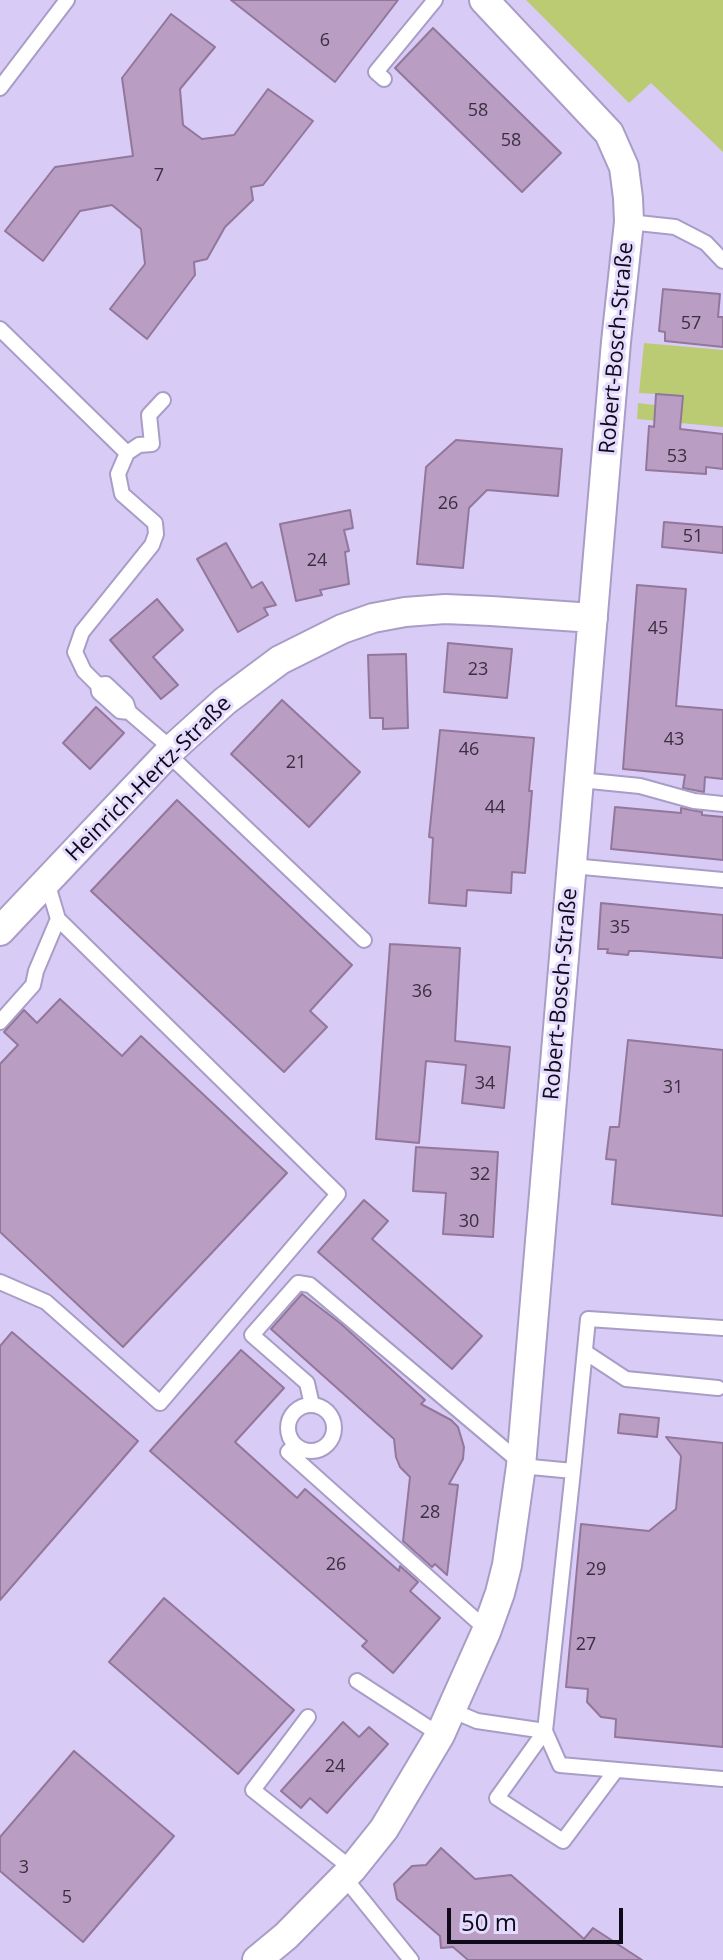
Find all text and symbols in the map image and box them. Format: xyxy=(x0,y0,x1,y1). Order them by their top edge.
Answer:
house number: 6 xyxy=(320,30,330,52)
house number: 58 xyxy=(468,100,488,122)
house number: 58 xyxy=(501,130,521,152)
house number: 7 xyxy=(154,165,164,187)
street label: Robert-Bosch-Straße xyxy=(595,241,639,455)
house number: 57 xyxy=(681,313,701,335)
house number: 53 xyxy=(667,446,687,468)
house number: 26 xyxy=(438,493,458,515)
house number: 51 xyxy=(683,526,703,548)
house number: 24 xyxy=(307,550,327,572)
house number: 45 xyxy=(648,618,668,640)
house number: 23 xyxy=(468,659,488,681)
street label: Heinrich-Hertz-Straße xyxy=(61,691,237,867)
house number: 43 xyxy=(664,729,684,751)
house number: 46 xyxy=(459,739,479,761)
house number: 21 xyxy=(286,752,306,774)
house number: 44 xyxy=(485,797,505,819)
street label: Robert-Bosch-Straße xyxy=(539,887,583,1101)
house number: 35 xyxy=(610,917,630,939)
house number: 36 xyxy=(412,981,432,1003)
house number: 34 xyxy=(475,1073,495,1095)
house number: 31 xyxy=(663,1077,683,1099)
house number: 32 xyxy=(470,1164,490,1186)
house number: 30 xyxy=(459,1211,479,1233)
house number: 28 xyxy=(420,1502,440,1524)
house number: 26 xyxy=(326,1554,346,1576)
house number: 29 xyxy=(586,1559,606,1581)
house number: 27 xyxy=(576,1634,596,1656)
house number: 24 xyxy=(325,1756,345,1778)
house number: 3 xyxy=(19,1857,29,1879)
house number: 5 xyxy=(62,1887,72,1909)
scale bar xyxy=(451,1892,627,1942)
text: 50 m xyxy=(461,1905,517,1938)

